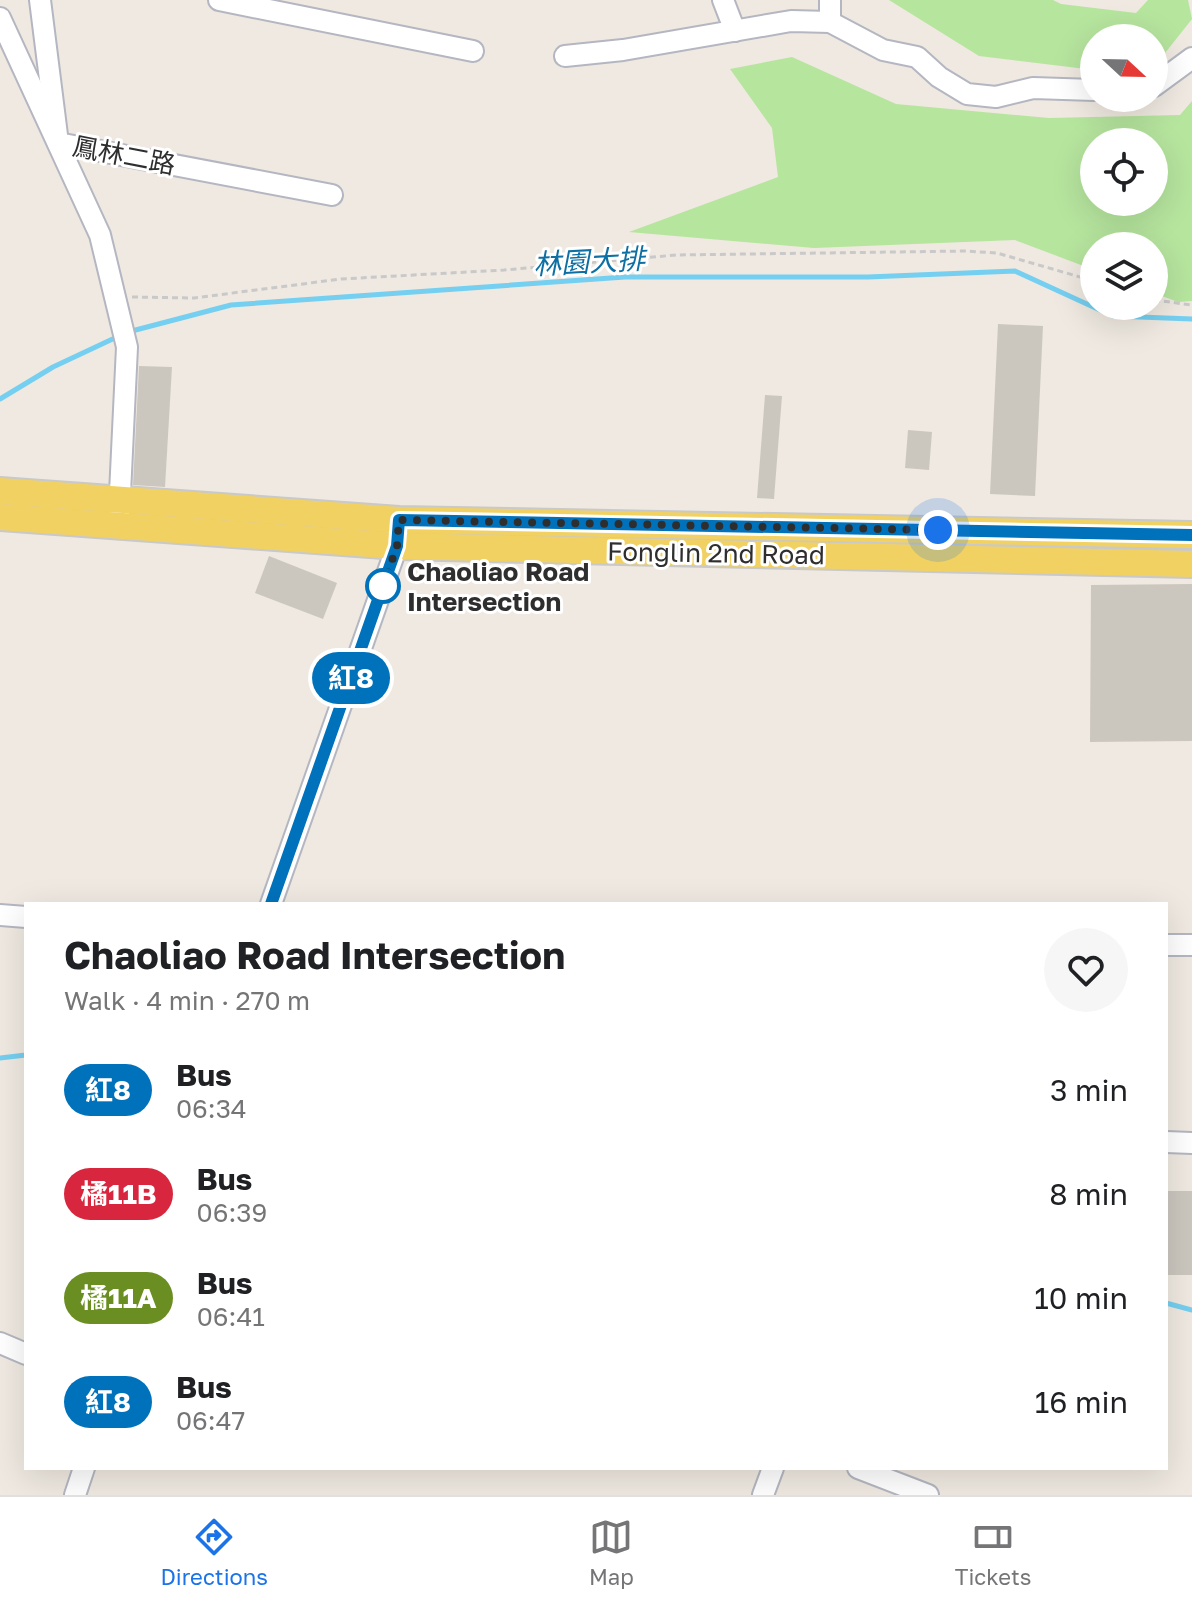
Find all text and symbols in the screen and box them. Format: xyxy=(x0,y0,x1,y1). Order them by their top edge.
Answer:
north arrow xyxy=(1080,24,1168,112)
map controls xyxy=(1080,24,1168,320)
button: locate xyxy=(1080,128,1168,216)
street label: 鳳林二路 xyxy=(70,130,178,180)
button: layers xyxy=(1080,232,1168,320)
water label: 林園大排 xyxy=(532,241,650,280)
your location xyxy=(918,510,958,550)
street label: Fonglin 2nd Road xyxy=(607,536,825,570)
place label: Chaoliao Road Intersection xyxy=(407,556,589,617)
marker: Chaoliao Road Intersection xyxy=(366,569,400,603)
line badge: 紅8 xyxy=(315,652,387,704)
text: 紅8 xyxy=(328,661,374,694)
button: heart xyxy=(1044,928,1128,1012)
text: Chaoliao Road Intersection xyxy=(64,932,565,977)
text: Walk · 4 min · 270 m xyxy=(64,985,310,1016)
text: Bus xyxy=(176,1057,232,1093)
text: 3 min xyxy=(1050,1072,1128,1108)
text: 紅8 xyxy=(85,1073,131,1106)
text: 06:34 xyxy=(176,1093,247,1124)
text: Bus xyxy=(197,1161,252,1197)
text: 8 min xyxy=(1049,1176,1128,1212)
text: 橘11B xyxy=(80,1177,157,1210)
text: 06:39 xyxy=(197,1197,267,1228)
text: Bus xyxy=(197,1265,253,1301)
text: 10 min xyxy=(1034,1280,1128,1316)
text: 橘11A xyxy=(80,1281,157,1314)
text: 06:41 xyxy=(197,1301,265,1332)
text: Bus xyxy=(176,1369,232,1405)
text: 16 min xyxy=(1035,1384,1128,1420)
text: 紅8 xyxy=(85,1385,131,1418)
text: 06:47 xyxy=(176,1405,245,1436)
tab: Directions xyxy=(160,1515,268,1590)
tab: Map xyxy=(589,1515,634,1590)
tab: Tickets xyxy=(955,1515,1032,1590)

